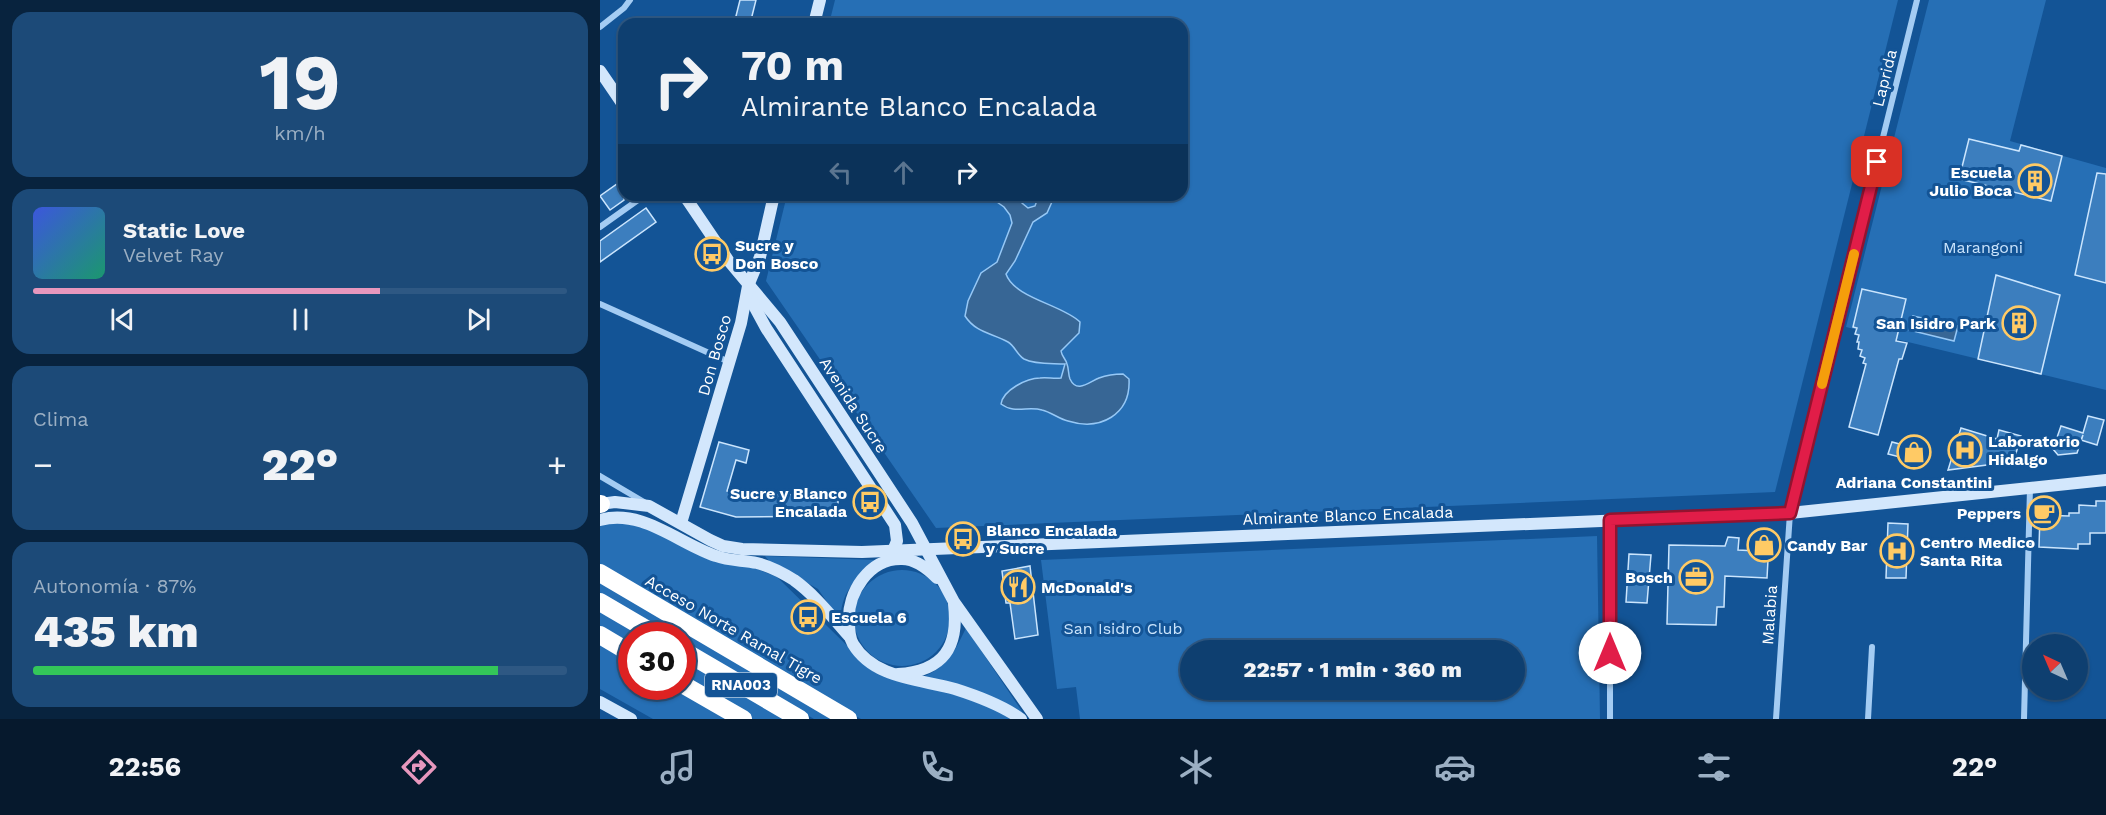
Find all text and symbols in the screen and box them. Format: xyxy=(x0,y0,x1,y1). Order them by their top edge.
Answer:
text: 19 xyxy=(259,36,341,128)
text: 70 m xyxy=(741,41,844,90)
icon: right xyxy=(642,42,720,120)
street label: Laprida xyxy=(1868,47,1901,109)
text: Almirante Blanco Encalada xyxy=(741,91,1097,123)
text: km/h xyxy=(274,121,326,145)
pin xyxy=(1851,136,1902,187)
icon: arrive xyxy=(1860,145,1893,178)
icon: left xyxy=(824,156,857,189)
icon: ahead xyxy=(887,156,920,189)
icon: right xyxy=(950,156,983,189)
place label: Escuela Julio Boca xyxy=(1929,163,2013,200)
building icon: Escuela Julio Boca xyxy=(2017,163,2053,199)
text: Static Love xyxy=(123,218,245,243)
bus stop icon: Sucre y Don Bosco xyxy=(694,236,730,272)
place label: Sucre y Don Bosco xyxy=(735,236,819,273)
park label: Marangoni xyxy=(1943,238,2023,257)
text: Velvet Ray xyxy=(123,243,224,267)
icon: previous xyxy=(106,303,139,336)
icon: pause xyxy=(284,303,317,336)
icon: next xyxy=(462,303,495,336)
building icon: San Isidro Park xyxy=(2001,305,2037,341)
street label: Don Bosco xyxy=(694,312,735,398)
place label: San Isidro Park xyxy=(1876,314,1996,333)
street label: Avenida Sucre xyxy=(816,354,892,457)
text: Clima xyxy=(33,407,89,431)
hospital icon: Laboratorio Hidalgo xyxy=(1947,432,1983,468)
place label: Laboratorio Hidalgo xyxy=(1988,432,2080,469)
shop icon: Adriana Constantini xyxy=(1896,434,1932,470)
text: 22° xyxy=(262,438,338,491)
text: − xyxy=(33,445,53,484)
text: + xyxy=(547,445,567,484)
place label: Adriana Constantini xyxy=(1836,473,1992,492)
place label: Sucre y Blanco Encalada xyxy=(730,484,848,521)
bus stop icon: Sucre y Blanco Encalada xyxy=(852,484,888,520)
cafe icon: Peppers xyxy=(2026,495,2062,531)
street label: Almirante Blanco Encalada xyxy=(1242,502,1454,529)
place label: Peppers xyxy=(1957,504,2021,523)
bus stop icon: Blanco Encalada y Sucre xyxy=(945,521,981,557)
place label: Blanco Encalada y Sucre xyxy=(985,521,1118,558)
shop icon: Candy Bar xyxy=(1746,527,1782,563)
hospital icon: Centro Medico Santa Rita xyxy=(1879,533,1915,569)
place label: Centro Medico Santa Rita xyxy=(1920,533,2035,570)
place label: Candy Bar xyxy=(1787,536,1868,555)
office icon: Bosch xyxy=(1678,559,1714,595)
place label: Bosch xyxy=(1625,568,1673,587)
restaurant icon: McDonald's xyxy=(1000,569,1036,605)
street label: Acceso Norte Ramal Tigre xyxy=(642,571,825,688)
text: Autonomía · 87% xyxy=(33,574,196,598)
place label: McDonald's xyxy=(1041,578,1133,597)
street label: Malabia xyxy=(1758,584,1781,646)
bus stop icon: Escuela 6 xyxy=(790,599,826,635)
text: 435 km xyxy=(33,605,199,658)
place label: Escuela 6 xyxy=(831,608,907,627)
park label: San Isidro Club xyxy=(1064,619,1182,638)
position arrow xyxy=(1578,621,1642,685)
speed limit sign: 30 xyxy=(618,622,696,700)
north arrow xyxy=(2022,634,2088,700)
map controls xyxy=(2022,634,2088,700)
text: 22:57 · 1 min · 360 m xyxy=(1243,657,1462,682)
road number: RNA003 xyxy=(705,673,777,697)
icon: directions xyxy=(398,746,440,788)
icon: music xyxy=(657,746,699,788)
icon: phone xyxy=(916,746,958,788)
icon: climate xyxy=(1175,746,1217,788)
icon: car xyxy=(1434,746,1476,788)
icon: filters xyxy=(1693,746,1735,788)
text: 22:56 xyxy=(108,751,181,783)
text: 22° xyxy=(1952,751,1997,783)

